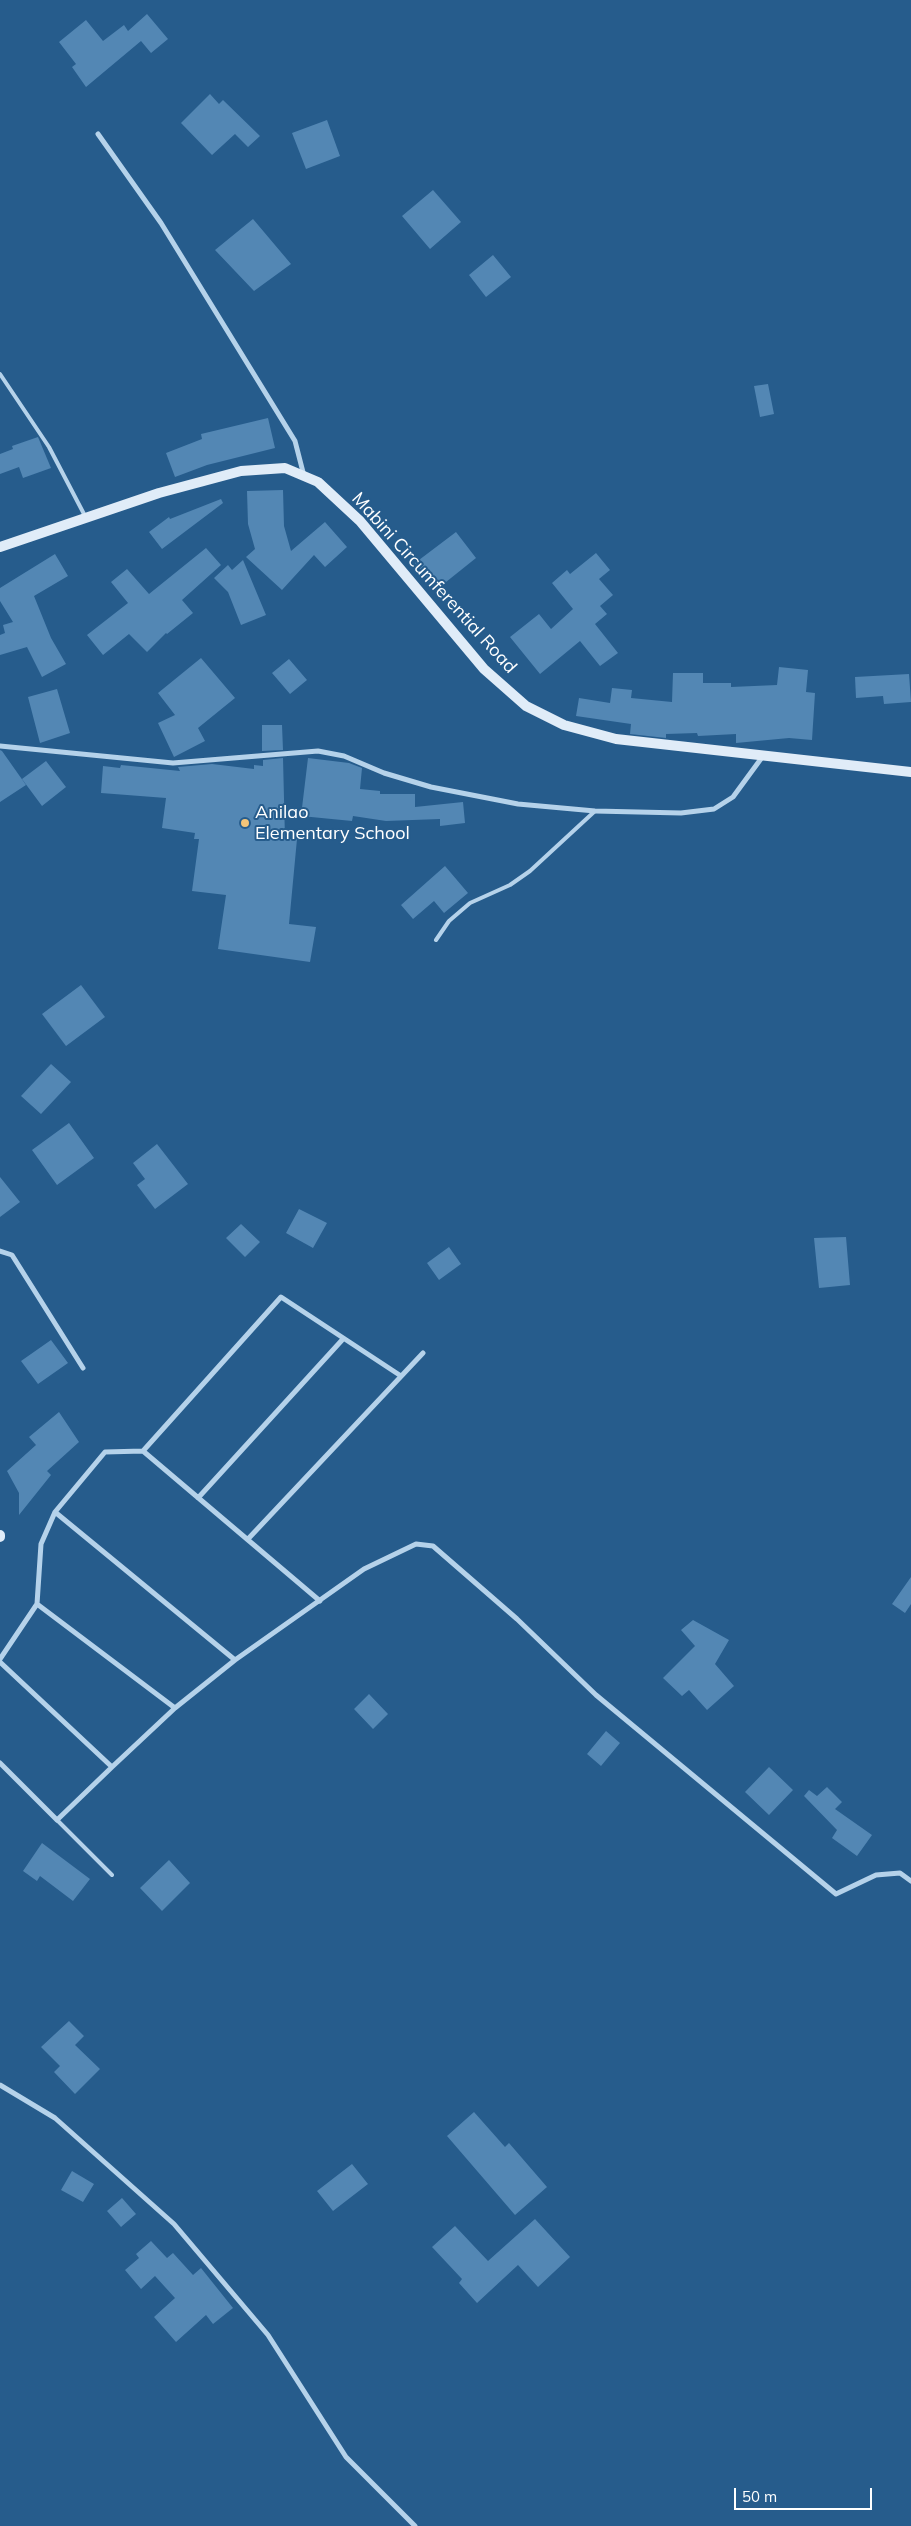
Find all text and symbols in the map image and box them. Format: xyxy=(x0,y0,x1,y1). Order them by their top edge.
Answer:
street label: Mabini Circumferential Road xyxy=(347,488,521,678)
place label: Anilao Elementary School xyxy=(255,802,410,844)
marker: Anilao Elementary School xyxy=(239,817,251,829)
scale bar xyxy=(736,2478,874,2510)
text: 50 m xyxy=(742,2487,777,2506)

